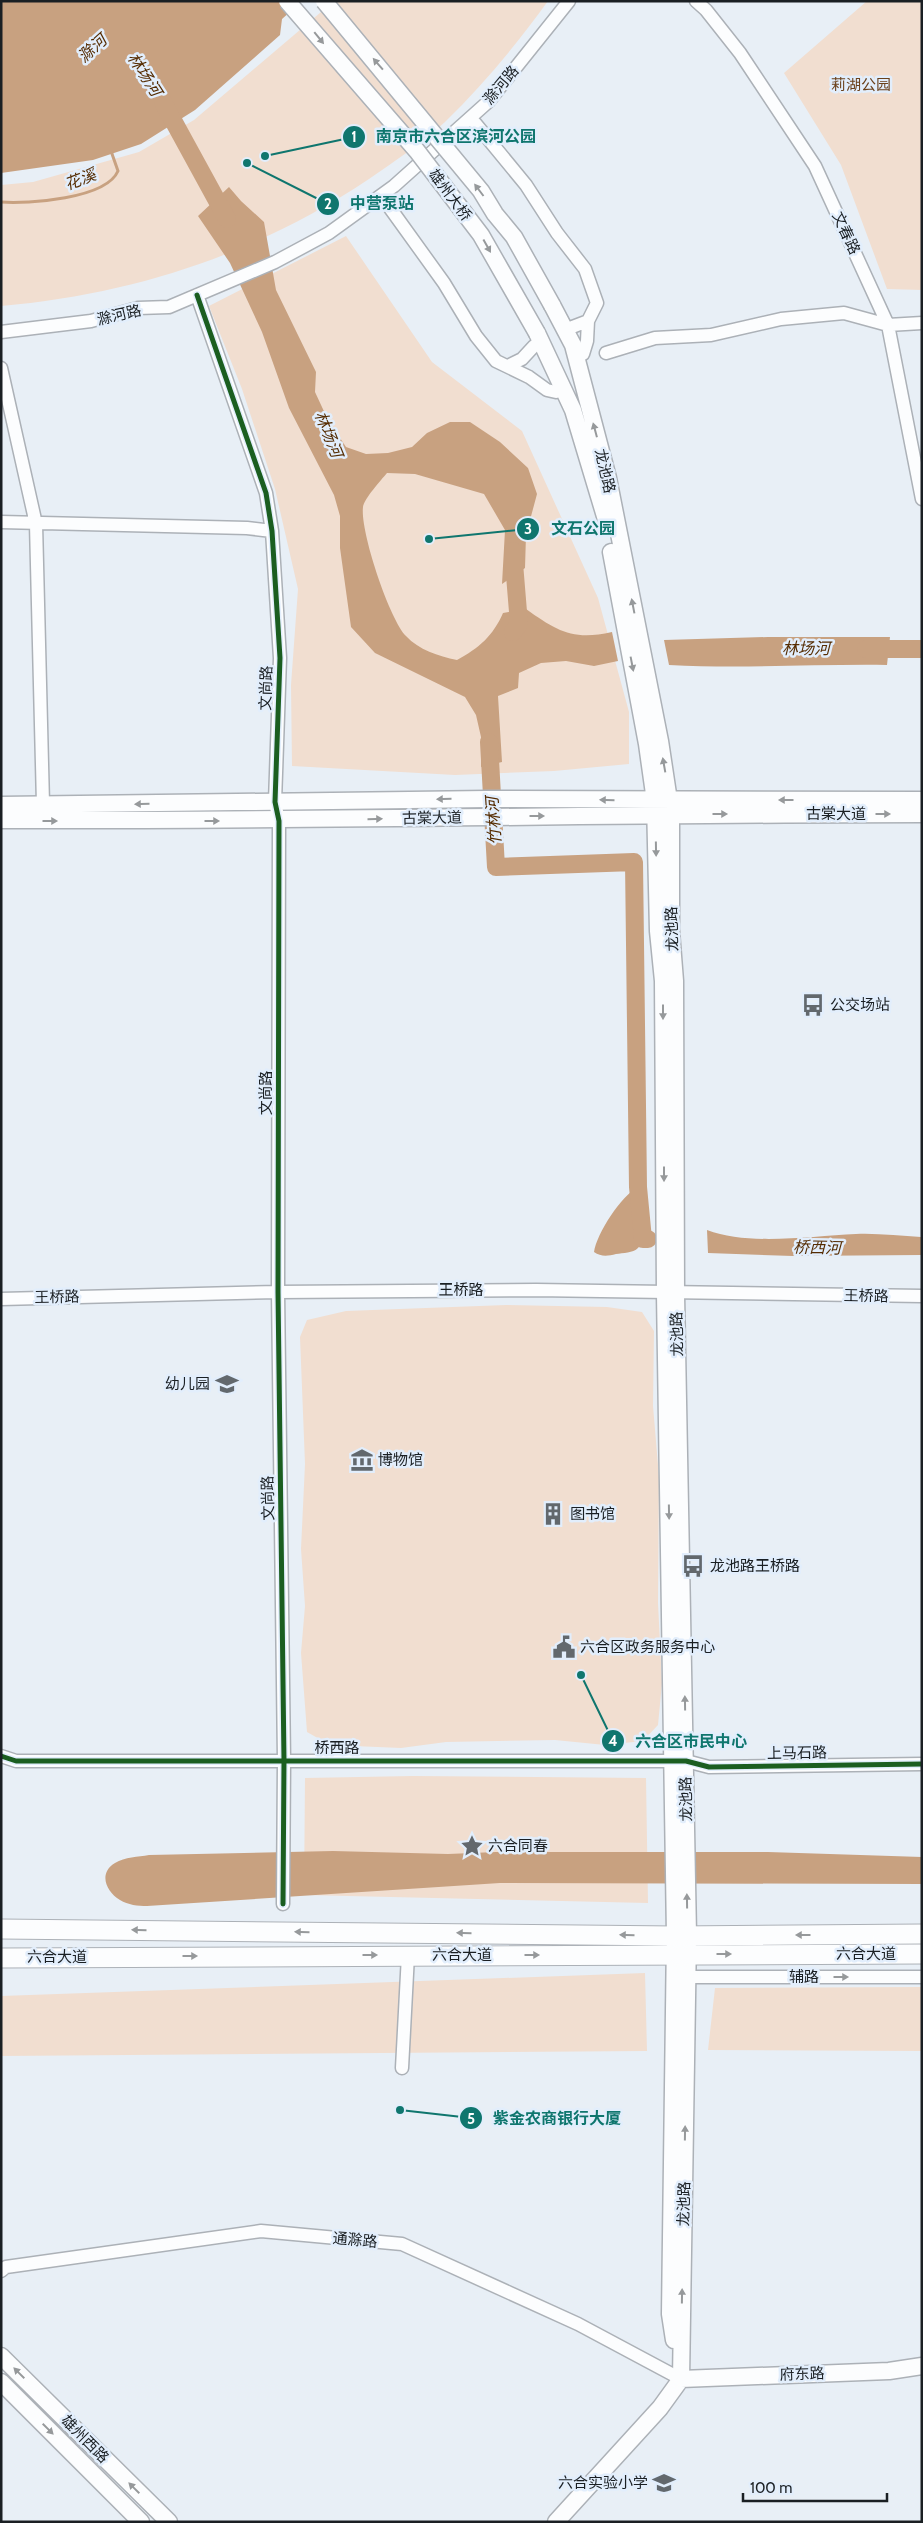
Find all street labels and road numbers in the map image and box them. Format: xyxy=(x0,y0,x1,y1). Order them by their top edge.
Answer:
street label: 滁河路 xyxy=(480,62,522,108)
street label: 雄州大桥 xyxy=(425,166,475,224)
street label: 文春路 xyxy=(828,209,864,257)
street label: 滁河路 xyxy=(95,301,143,329)
street label: 龙池路 xyxy=(591,447,619,495)
street label: 文尚路 xyxy=(256,665,276,711)
street label: 古棠大道 xyxy=(806,805,866,823)
street label: 古棠大道 xyxy=(402,808,462,828)
street label: 龙池路 xyxy=(662,906,682,952)
street label: 文尚路 xyxy=(257,1070,275,1116)
street label: 王桥路 xyxy=(438,1281,484,1299)
street label: 王桥路 xyxy=(843,1287,889,1305)
street label: 王桥路 xyxy=(34,1288,80,1306)
street label: 龙池路 xyxy=(668,1311,686,1357)
street label: 文尚路 xyxy=(259,1475,277,1521)
street label: 桥西路 xyxy=(314,1739,360,1757)
street label: 上马石路 xyxy=(767,1743,827,1763)
street label: 龙池路 xyxy=(677,1776,695,1822)
street label: 六合大道 xyxy=(836,1945,896,1963)
street label: 六合大道 xyxy=(432,1946,492,1964)
street label: 六合大道 xyxy=(27,1948,87,1966)
street label: 辅路 xyxy=(789,1968,819,1986)
street label: 龙池路 xyxy=(675,2181,693,2227)
street label: 通滁路 xyxy=(332,2229,378,2251)
street label: 府东路 xyxy=(779,2364,825,2384)
street label: 雄州西路 xyxy=(57,2411,113,2467)

